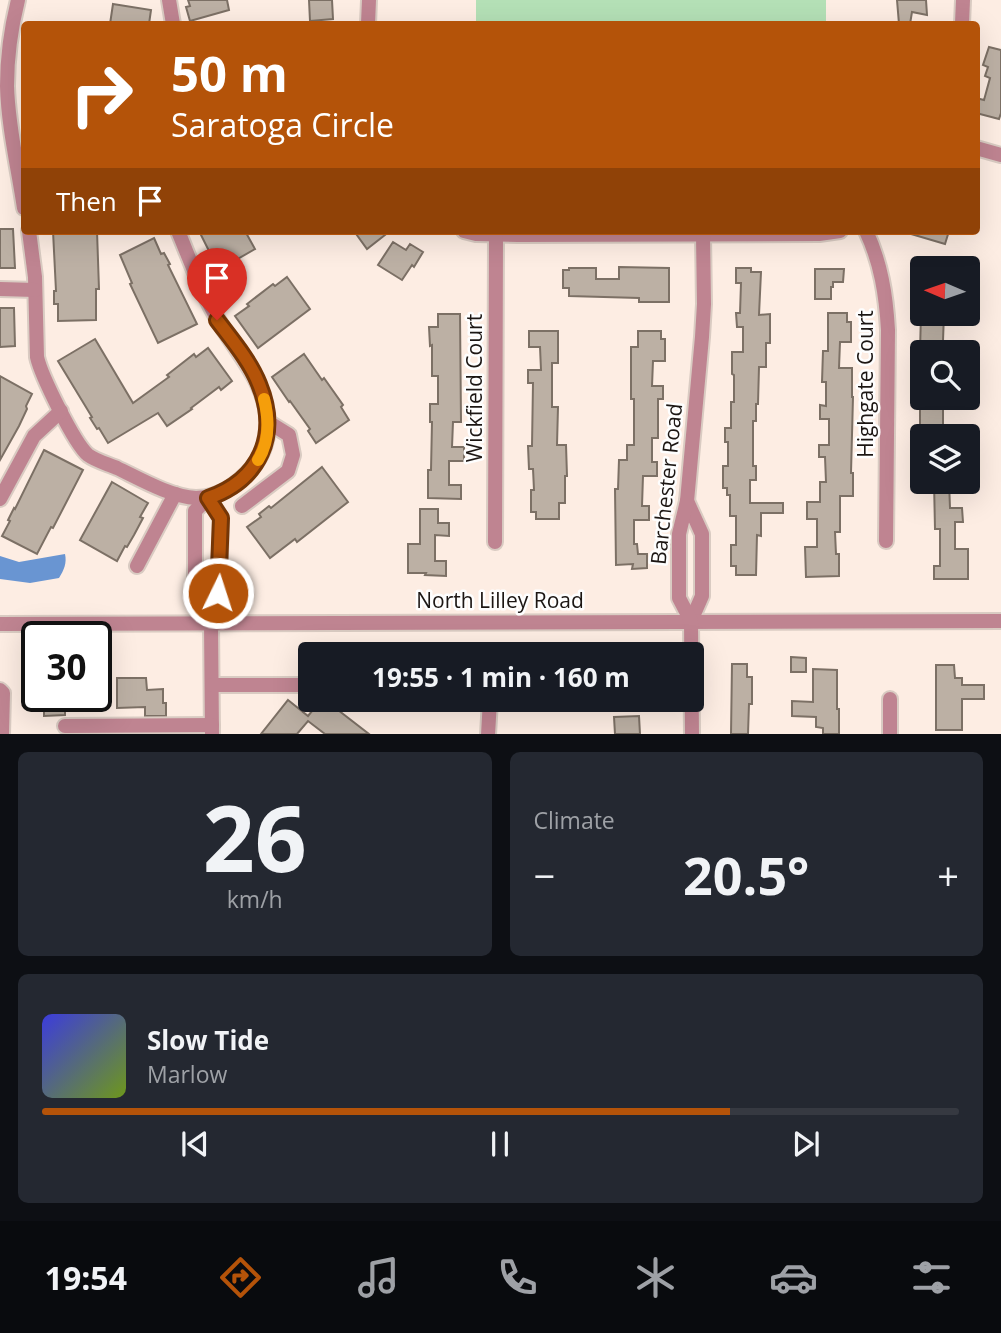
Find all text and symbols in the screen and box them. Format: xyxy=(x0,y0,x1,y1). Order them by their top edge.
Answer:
text: 50 m xyxy=(171,40,288,106)
icon: right xyxy=(56,49,147,140)
text: Saratoga Circle xyxy=(171,103,394,146)
icon: arrive xyxy=(131,182,169,220)
text: Then xyxy=(56,183,117,219)
pin xyxy=(187,248,247,320)
north arrow xyxy=(910,256,980,326)
map controls xyxy=(910,256,980,494)
icon: arrive xyxy=(198,259,236,297)
street label: Highgate Court xyxy=(851,310,879,458)
street label: Wickfield Court xyxy=(460,314,488,462)
button: search xyxy=(910,340,980,410)
street label: Barchester Road xyxy=(644,402,688,566)
button: layers xyxy=(910,424,980,494)
position arrow xyxy=(181,556,255,630)
street label: North Lilley Road xyxy=(416,586,584,614)
speed limit sign: 30 xyxy=(21,621,112,712)
text: 19:55 · 1 min · 160 m xyxy=(372,659,630,695)
text: 26 xyxy=(203,775,307,899)
text: Climate xyxy=(534,804,615,836)
text: 20.5° xyxy=(683,839,809,910)
text: − xyxy=(534,849,555,901)
text: + xyxy=(937,849,959,901)
text: km/h xyxy=(227,883,283,915)
text: Slow Tide xyxy=(147,1022,269,1058)
text: Marlow xyxy=(147,1058,227,1090)
icon: previous xyxy=(176,1125,214,1163)
icon: pause xyxy=(481,1125,519,1163)
icon: next xyxy=(787,1125,825,1163)
icon: directions xyxy=(216,1253,265,1302)
icon: music xyxy=(354,1253,403,1302)
icon: phone xyxy=(493,1253,542,1302)
icon: climate xyxy=(631,1253,680,1302)
icon: car xyxy=(769,1253,818,1302)
icon: filters xyxy=(907,1253,956,1302)
text: 19:54 xyxy=(45,1256,127,1299)

